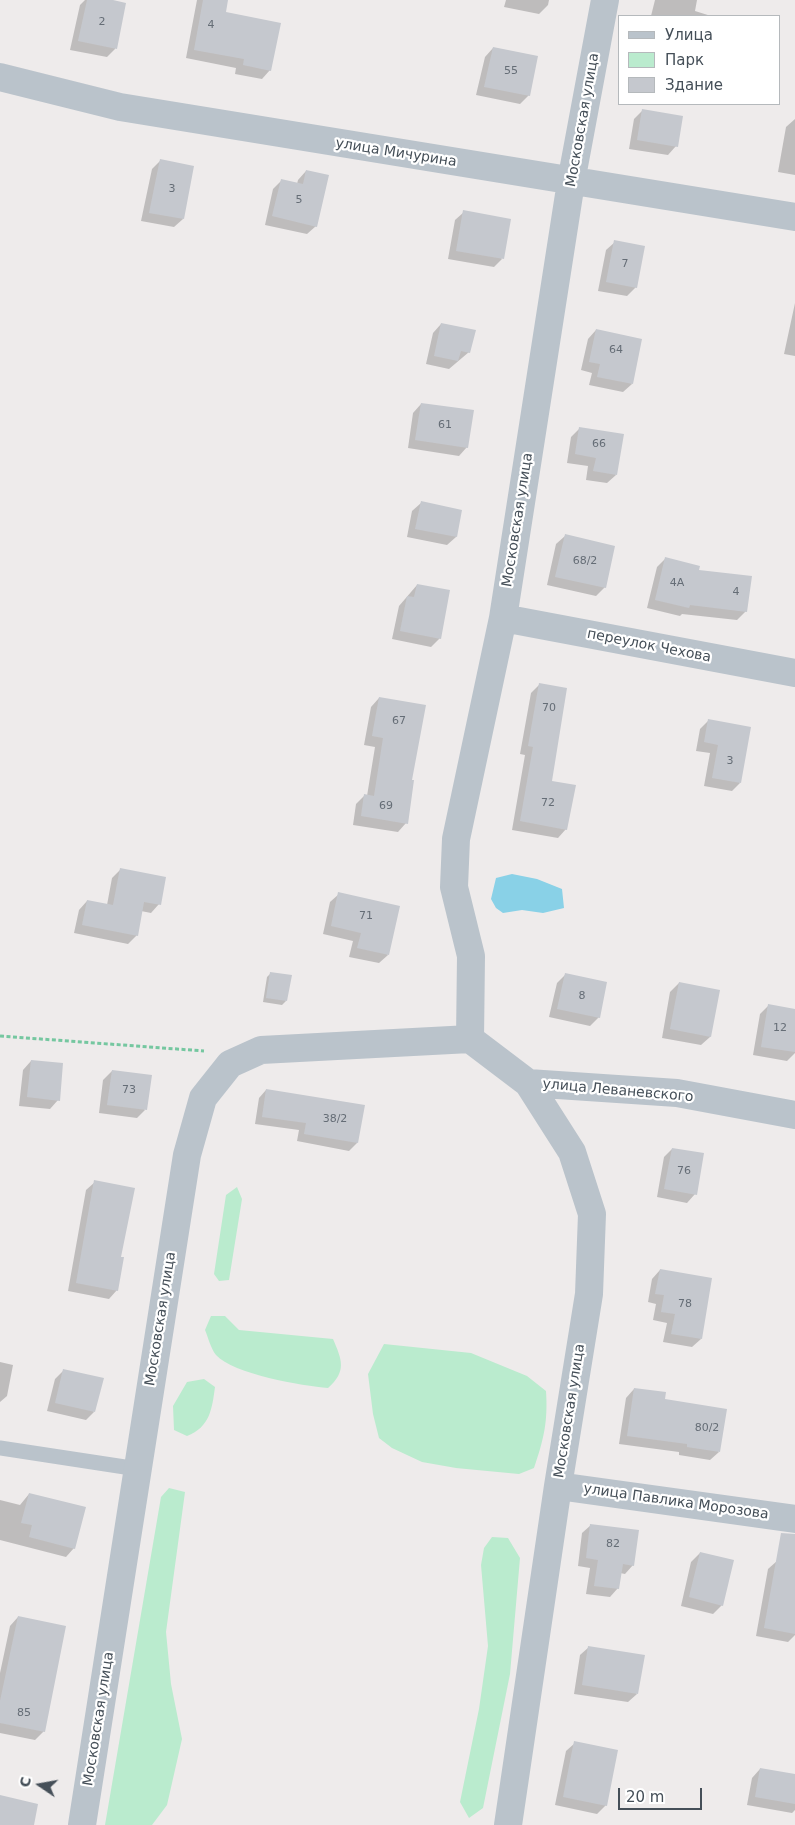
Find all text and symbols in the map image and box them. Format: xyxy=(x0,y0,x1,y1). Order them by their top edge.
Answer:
house number: 2 xyxy=(99,15,105,29)
legend xyxy=(618,15,780,105)
house number: 4 xyxy=(208,18,214,32)
text: Улица xyxy=(665,26,713,44)
text: Парк xyxy=(665,51,704,69)
street label: Московская улица xyxy=(563,52,603,188)
house number: 55 xyxy=(504,64,518,78)
text: Здание xyxy=(665,76,723,94)
street label: улица Мичурина xyxy=(334,135,458,171)
house number: 3 xyxy=(169,182,175,196)
house number: 5 xyxy=(296,193,302,207)
house number: 7 xyxy=(622,257,628,271)
house number: 64 xyxy=(609,343,623,357)
house number: 61 xyxy=(438,418,452,432)
house number: 66 xyxy=(592,437,606,451)
street label: Московская улица xyxy=(499,452,537,588)
house number: 68/2 xyxy=(573,554,597,568)
house number: 4А xyxy=(670,576,684,590)
house number: 4 xyxy=(733,585,739,599)
street label: переулок Чехова xyxy=(586,626,712,666)
house number: 70 xyxy=(542,701,556,715)
house number: 67 xyxy=(392,714,406,728)
house number: 3 xyxy=(727,754,733,768)
house number: 72 xyxy=(541,796,555,810)
house number: 69 xyxy=(379,799,393,813)
house number: 71 xyxy=(359,909,373,923)
house number: 8 xyxy=(579,989,585,1003)
house number: 12 xyxy=(773,1021,787,1035)
street label: улица Леваневского xyxy=(542,1076,694,1106)
house number: 73 xyxy=(122,1083,136,1097)
house number: 38/2 xyxy=(323,1112,347,1126)
house number: 76 xyxy=(677,1164,691,1178)
street label: Московская улица xyxy=(142,1251,180,1387)
house number: 78 xyxy=(678,1297,692,1311)
street label: Московская улица xyxy=(551,1343,589,1479)
house number: 80/2 xyxy=(695,1421,719,1435)
street label: улица Павлика Морозова xyxy=(582,1481,770,1523)
house number: 82 xyxy=(606,1537,620,1551)
street label: Московская улица xyxy=(80,1651,118,1787)
house number: 85 xyxy=(17,1706,31,1720)
north arrow xyxy=(15,1760,65,1810)
text: С xyxy=(16,1775,34,1789)
scale bar xyxy=(620,1778,704,1810)
text: 20 m xyxy=(626,1788,664,1806)

